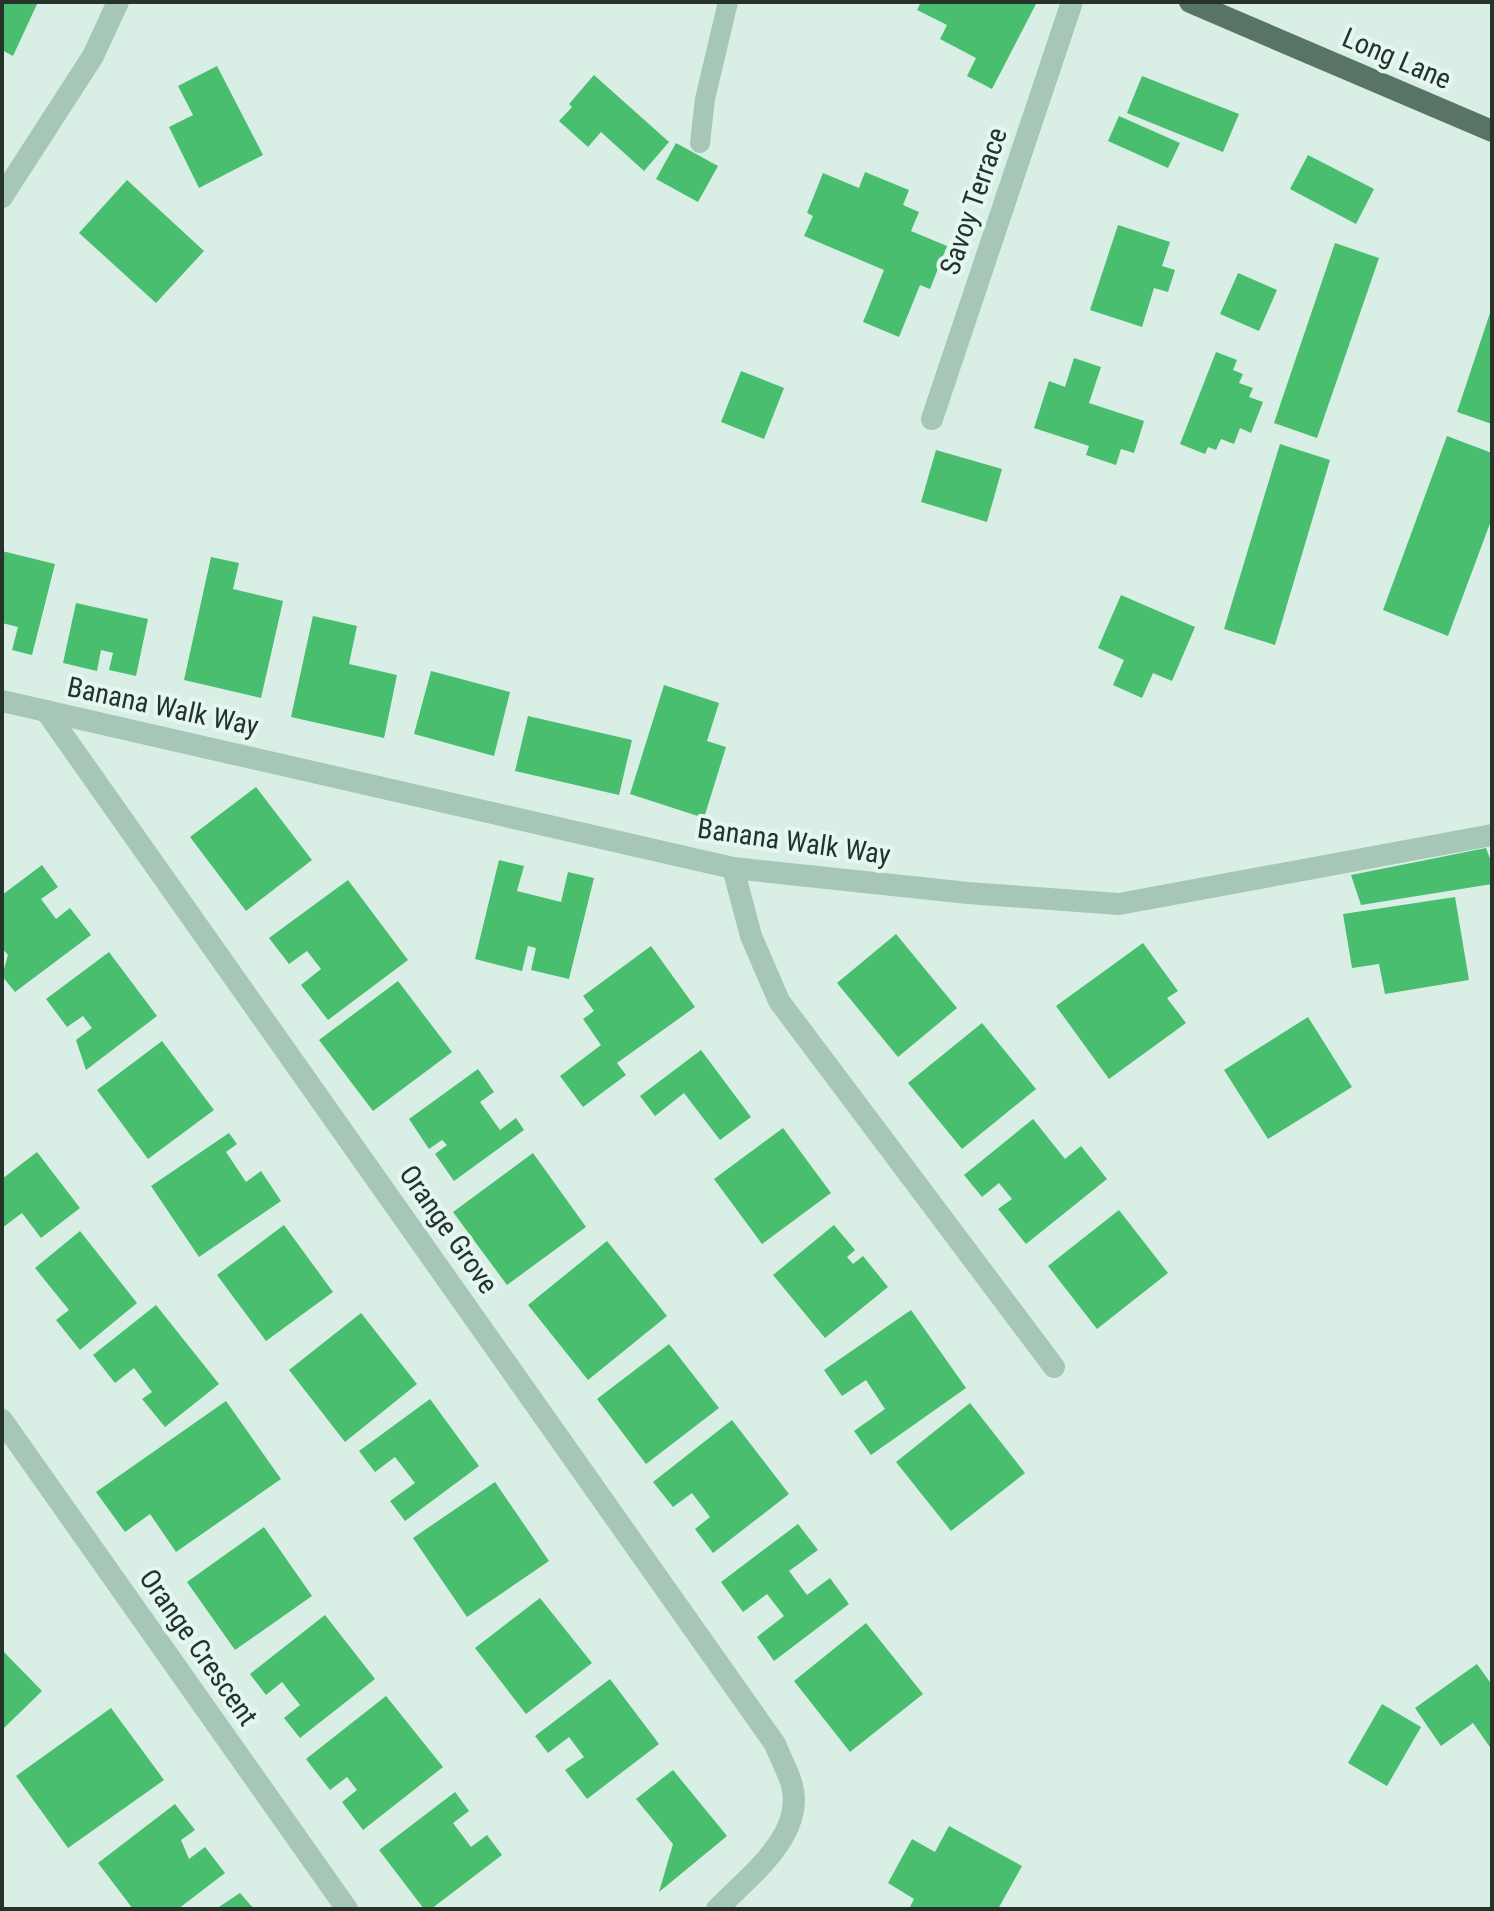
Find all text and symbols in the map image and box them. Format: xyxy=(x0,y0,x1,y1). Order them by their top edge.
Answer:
street label: Long Lane xyxy=(1338,21,1456,96)
street label: Savoy Terrace xyxy=(933,123,1014,279)
street label: Banana Walk Way xyxy=(64,670,262,743)
street label: Banana Walk Way xyxy=(695,812,893,871)
street label: Orange Grove xyxy=(392,1159,505,1300)
street label: Orange Crescent xyxy=(133,1563,265,1732)

